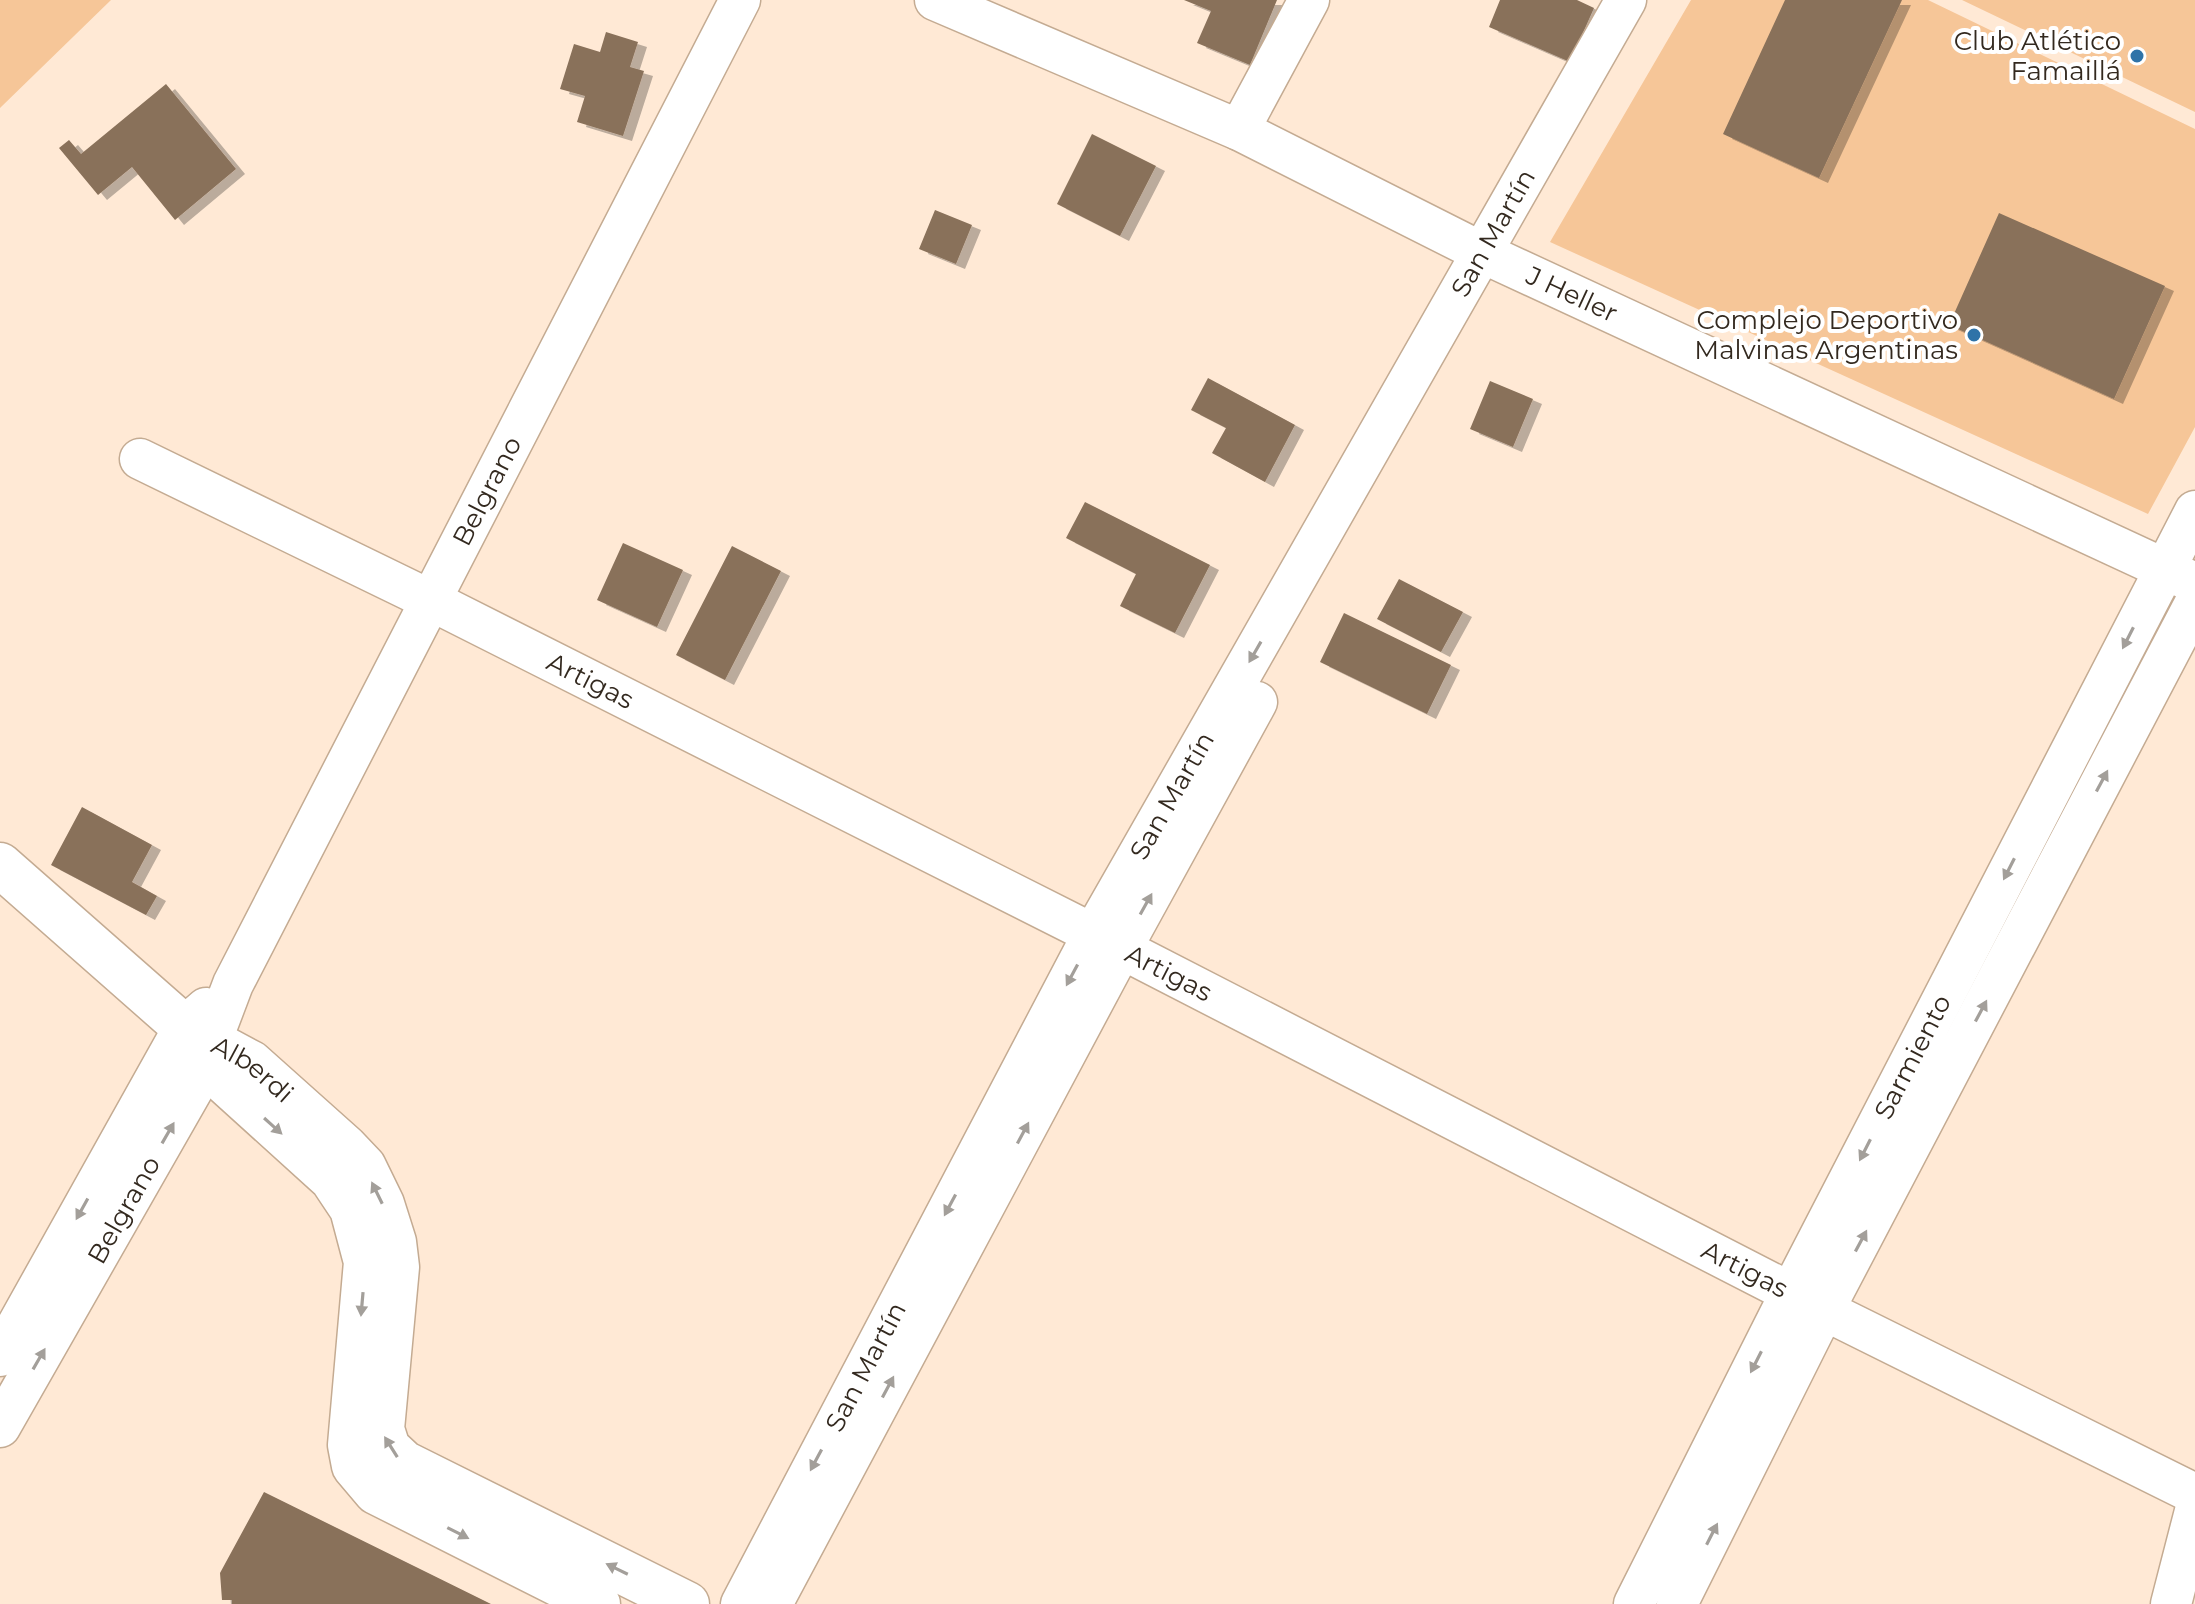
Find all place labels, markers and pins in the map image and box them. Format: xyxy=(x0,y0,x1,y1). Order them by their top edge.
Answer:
place label: Club Atlético Famaillá xyxy=(1954,25,2121,87)
marker: Club Atlético Famaillá xyxy=(2128,47,2146,65)
place label: Complejo Deportivo Malvinas Argentinas xyxy=(1694,304,1958,366)
marker: Complejo Deportivo Malvinas Argentinas xyxy=(1965,326,1983,344)

